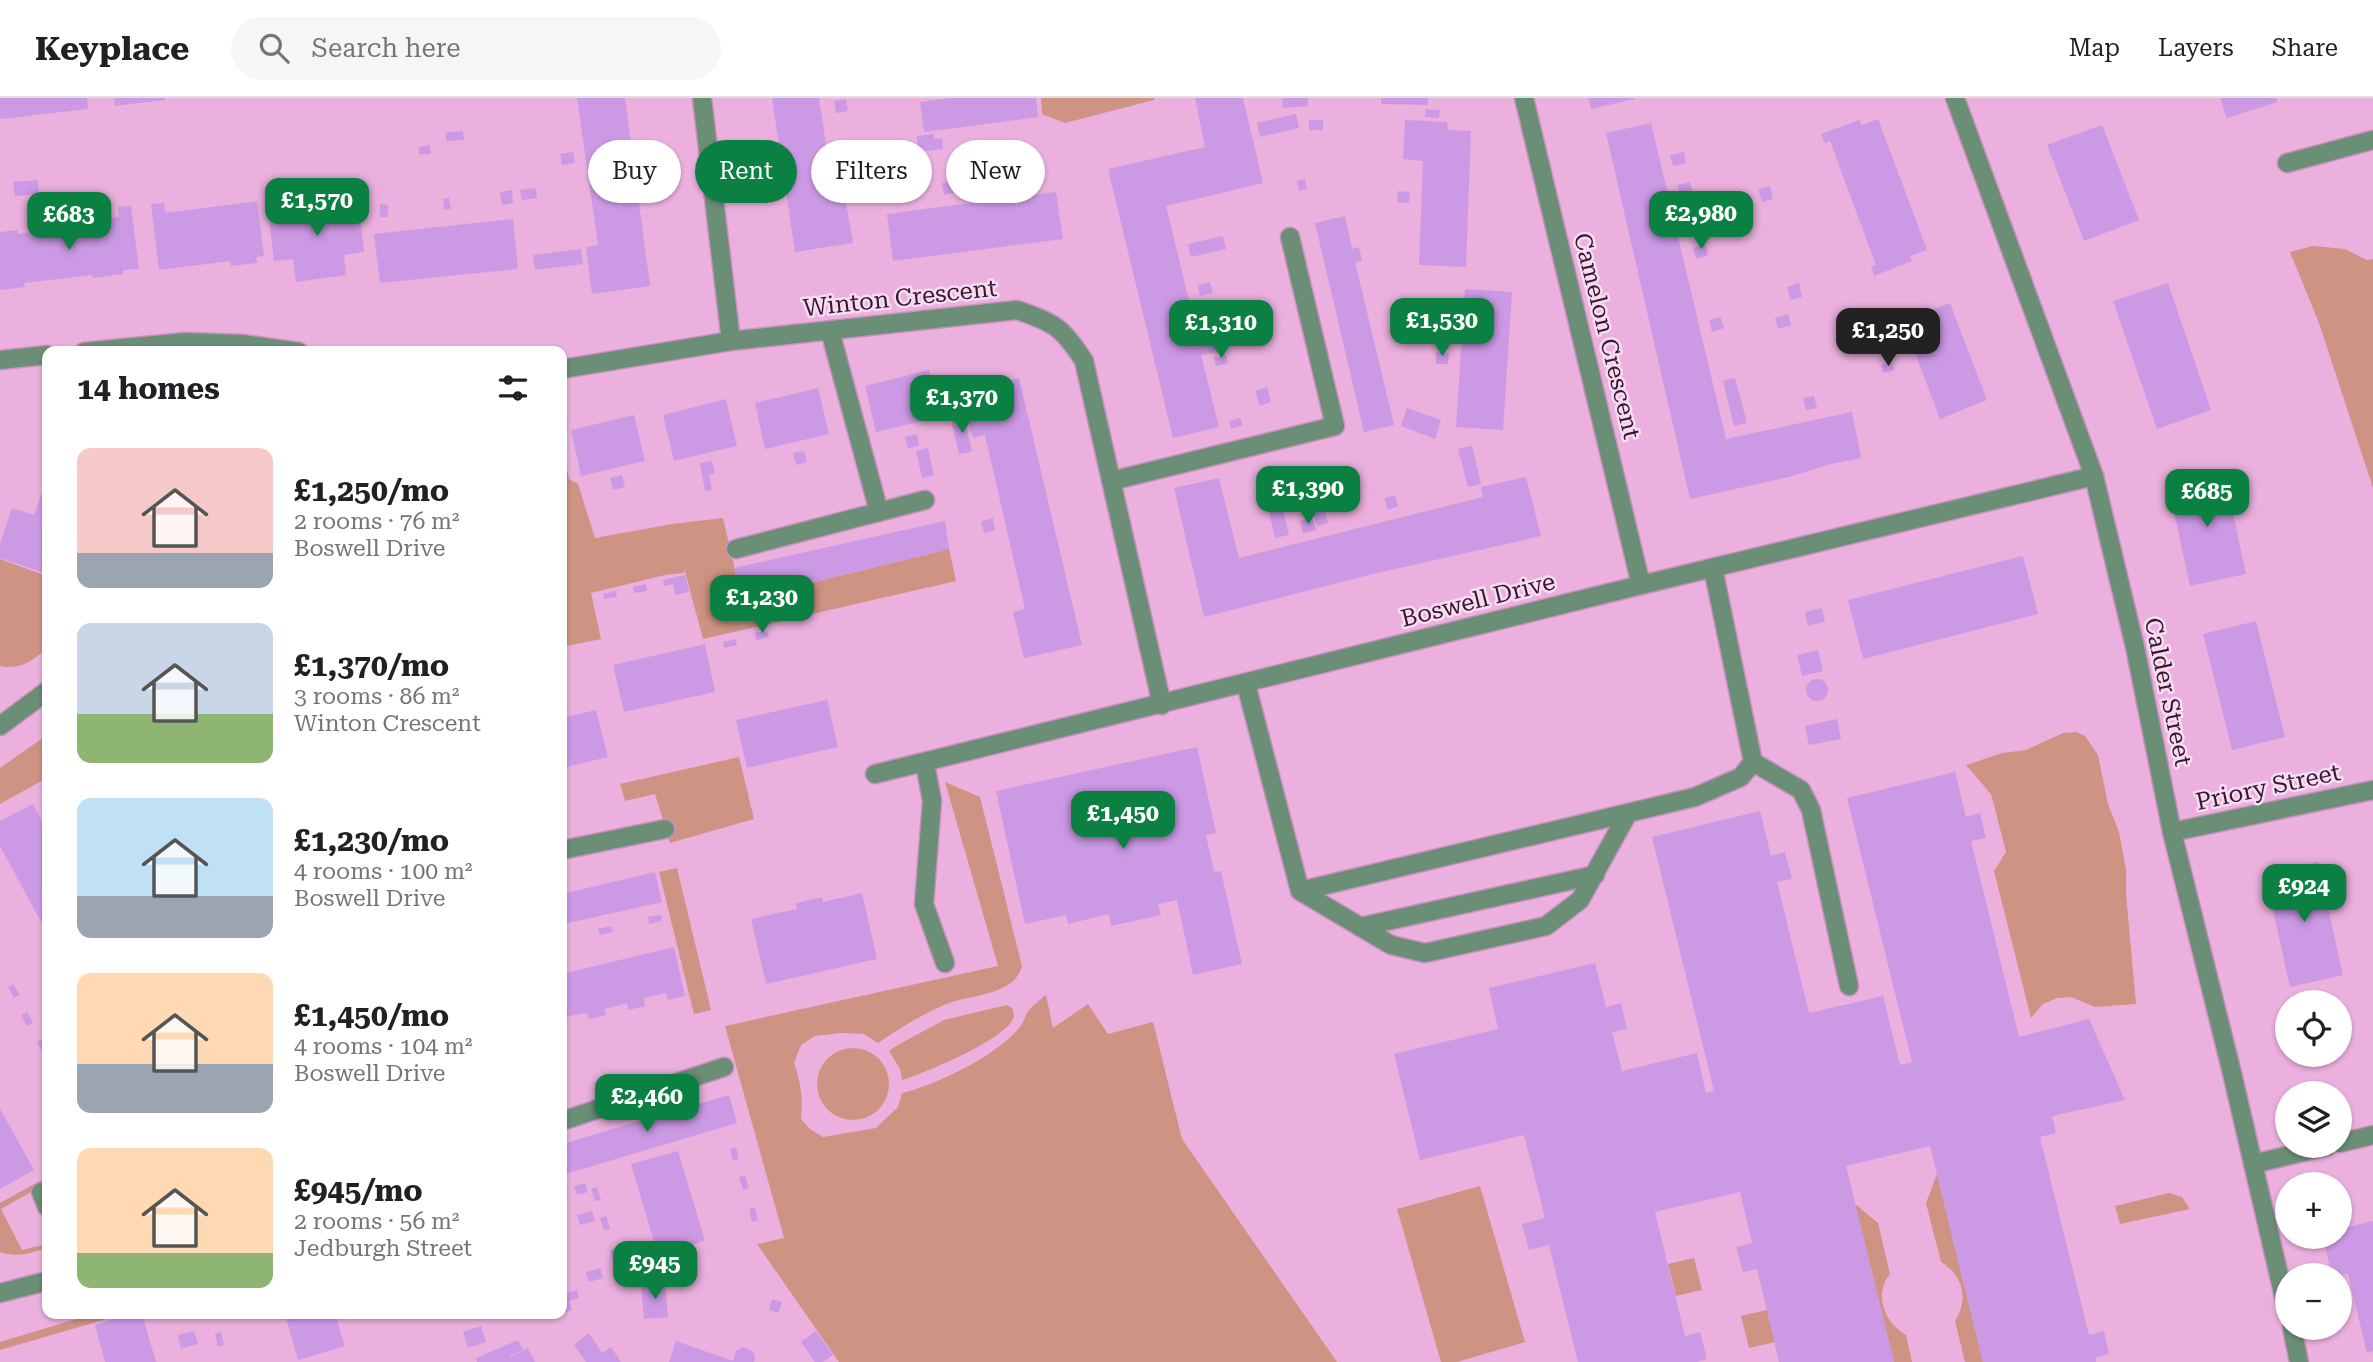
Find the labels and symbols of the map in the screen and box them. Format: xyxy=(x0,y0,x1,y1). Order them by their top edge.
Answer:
pin: £1,570 xyxy=(260,178,374,238)
pin: £683 xyxy=(28,192,110,252)
pin: £2,980 xyxy=(1644,192,1758,251)
street label: Camelon Crescent xyxy=(1568,230,1646,442)
street label: Winton Crescent xyxy=(802,274,998,322)
pin: £1,530 xyxy=(1385,299,1499,358)
pin: £1,310 xyxy=(1164,300,1278,360)
pin: £1,250 xyxy=(1831,308,1945,368)
pin: £1,370 xyxy=(905,376,1019,435)
pin: £1,390 xyxy=(1251,466,1365,526)
pin: £685 xyxy=(2166,470,2248,529)
street label: Boswell Drive xyxy=(1398,567,1558,633)
pin: £1,230 xyxy=(705,575,819,635)
street label: Calder Street xyxy=(2139,615,2197,769)
street label: Priory Street xyxy=(2193,758,2343,816)
pin: £1,450 xyxy=(1066,792,1180,851)
pin: £924 xyxy=(2263,864,2345,924)
pin: £2,460 xyxy=(590,1074,704,1134)
pin: £945 xyxy=(614,1242,696,1301)

